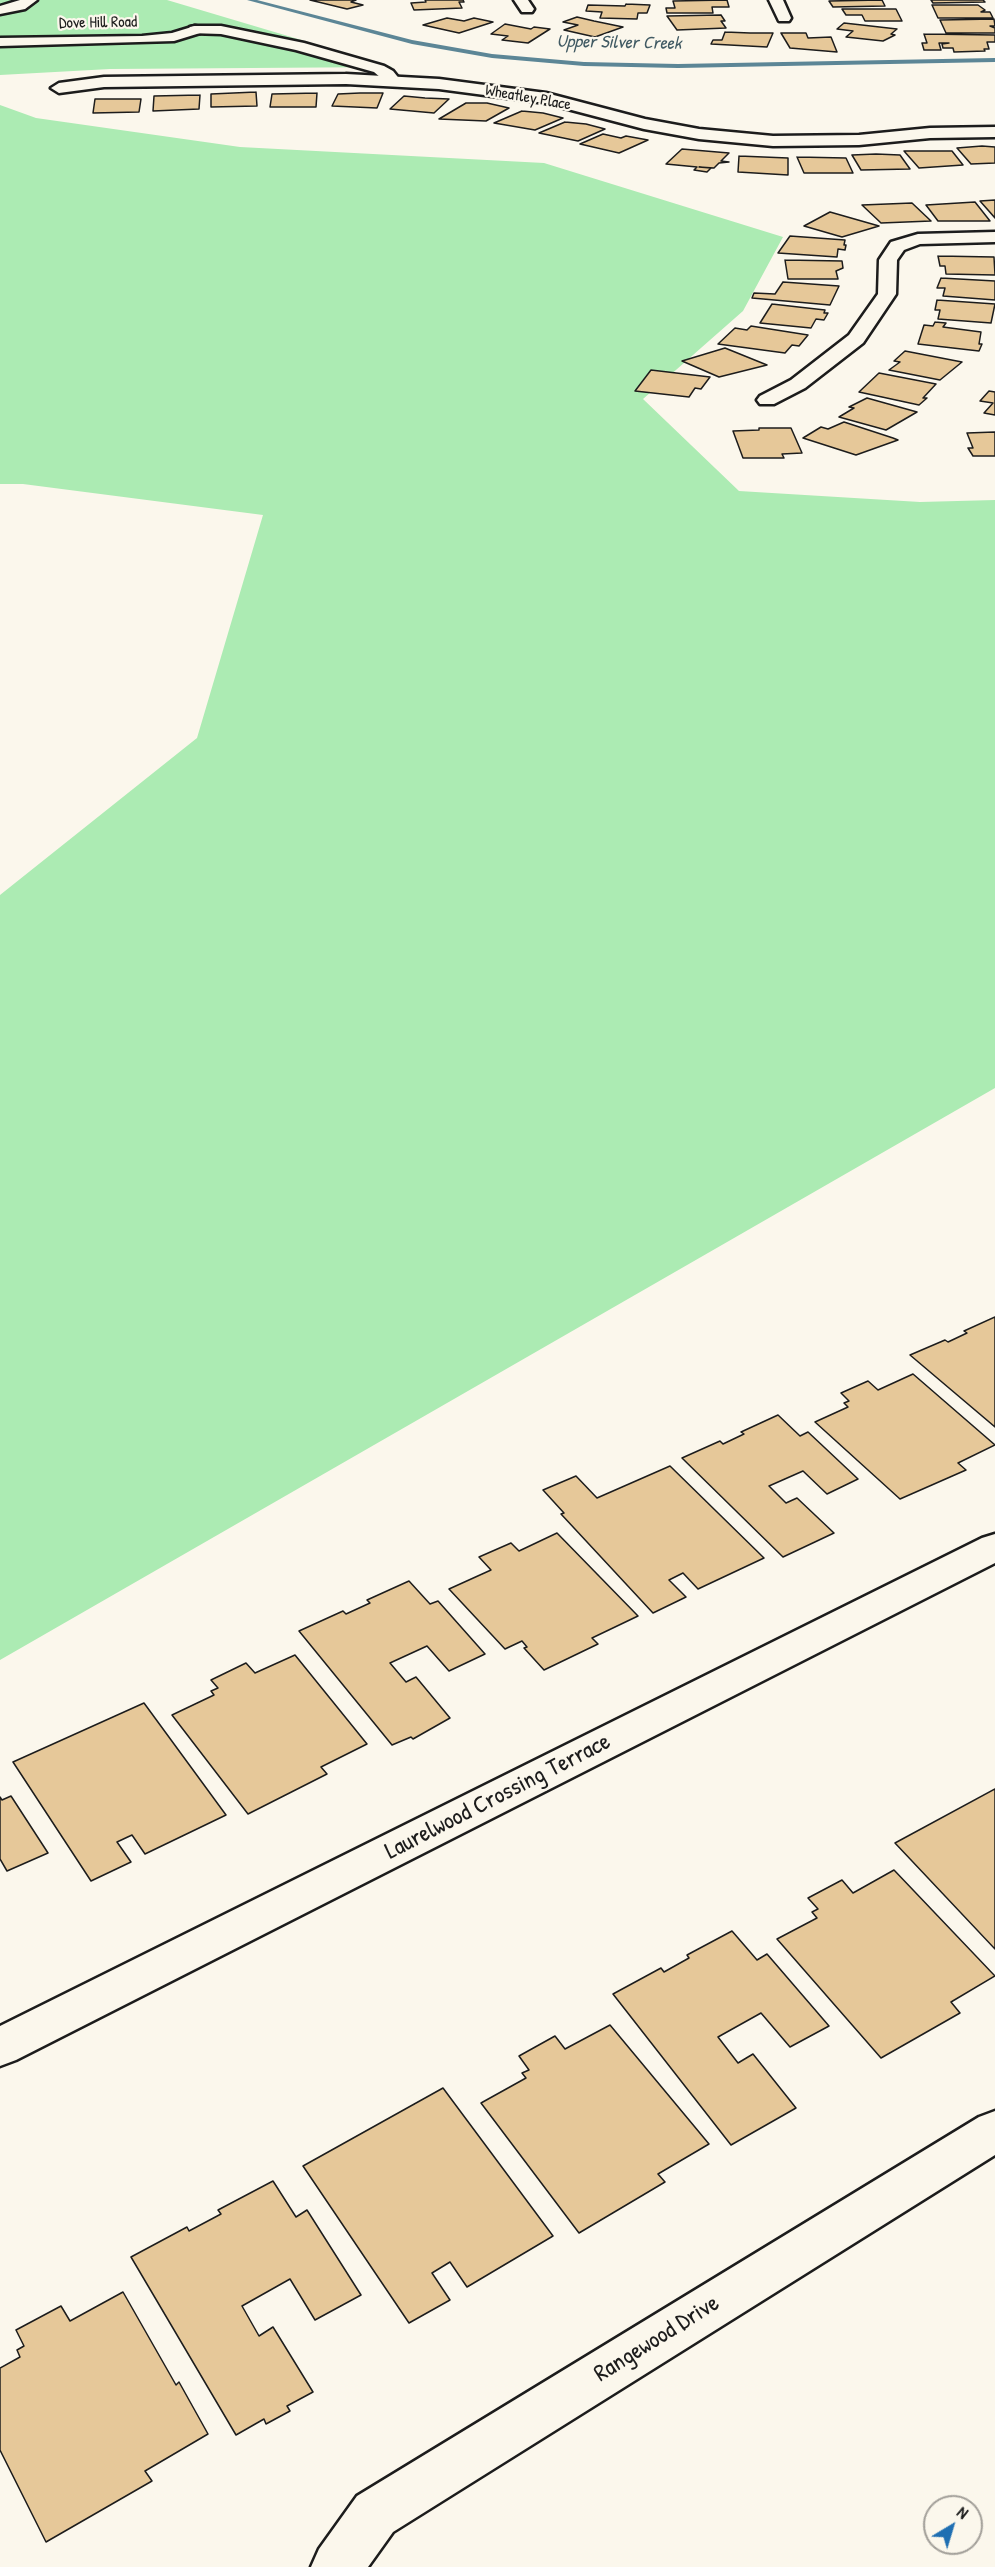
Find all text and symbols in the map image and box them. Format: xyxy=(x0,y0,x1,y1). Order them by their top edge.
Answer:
street label: Dove Hill Road xyxy=(59,13,137,33)
water label: Upper Silver Creek xyxy=(556,31,682,55)
street label: Wheatley Place xyxy=(484,81,572,115)
street label: Laurelwood Crossing Terrace xyxy=(381,1728,615,1866)
street label: Rangewood Drive xyxy=(589,2289,725,2389)
north arrow xyxy=(923,2495,983,2555)
text: N xyxy=(953,2501,973,2524)

